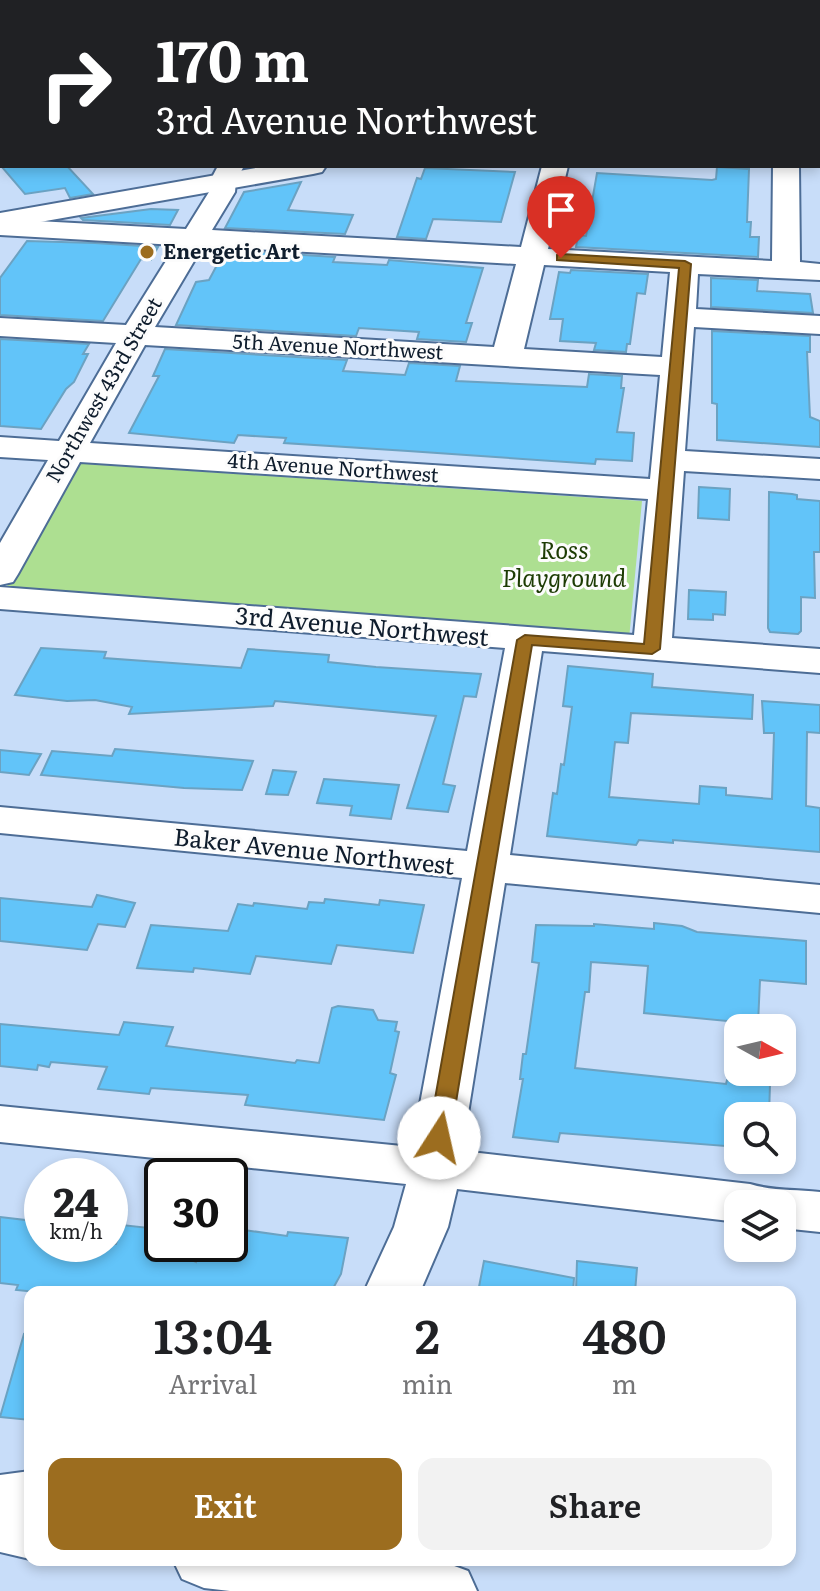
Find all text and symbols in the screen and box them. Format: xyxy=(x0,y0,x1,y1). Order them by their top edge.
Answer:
text: 170 m xyxy=(156,16,309,99)
icon: right xyxy=(24,32,128,136)
text: 3rd Avenue Northwest xyxy=(156,92,537,145)
pin xyxy=(527,176,595,258)
icon: arrive xyxy=(539,188,583,232)
place label: Energetic Art xyxy=(163,235,300,265)
marker: Energetic Art xyxy=(138,243,156,261)
street label: Northwest 43rd Street xyxy=(37,291,168,487)
street label: 5th Avenue Northwest xyxy=(232,325,444,366)
street label: 4th Avenue Northwest xyxy=(226,444,440,488)
park label: Ross Playground xyxy=(502,531,627,594)
street label: 3rd Avenue Northwest xyxy=(234,596,491,653)
street label: Baker Avenue Northwest xyxy=(172,817,457,882)
north arrow xyxy=(724,1014,796,1086)
map controls xyxy=(724,1014,796,1262)
position arrow xyxy=(397,1096,481,1180)
button: search xyxy=(724,1102,796,1174)
speed limit sign: 30 xyxy=(144,1158,248,1262)
text: 24 xyxy=(53,1170,99,1229)
button: layers xyxy=(724,1190,796,1262)
text: km/h xyxy=(49,1215,103,1245)
text: 13:04 xyxy=(153,1298,272,1369)
text: 2 xyxy=(415,1298,440,1369)
text: 480 xyxy=(582,1298,667,1369)
text: Arrival xyxy=(168,1363,257,1402)
text: min xyxy=(402,1363,453,1402)
text: m xyxy=(612,1363,637,1402)
button: Exit xyxy=(48,1458,402,1550)
button: Share xyxy=(418,1458,772,1550)

